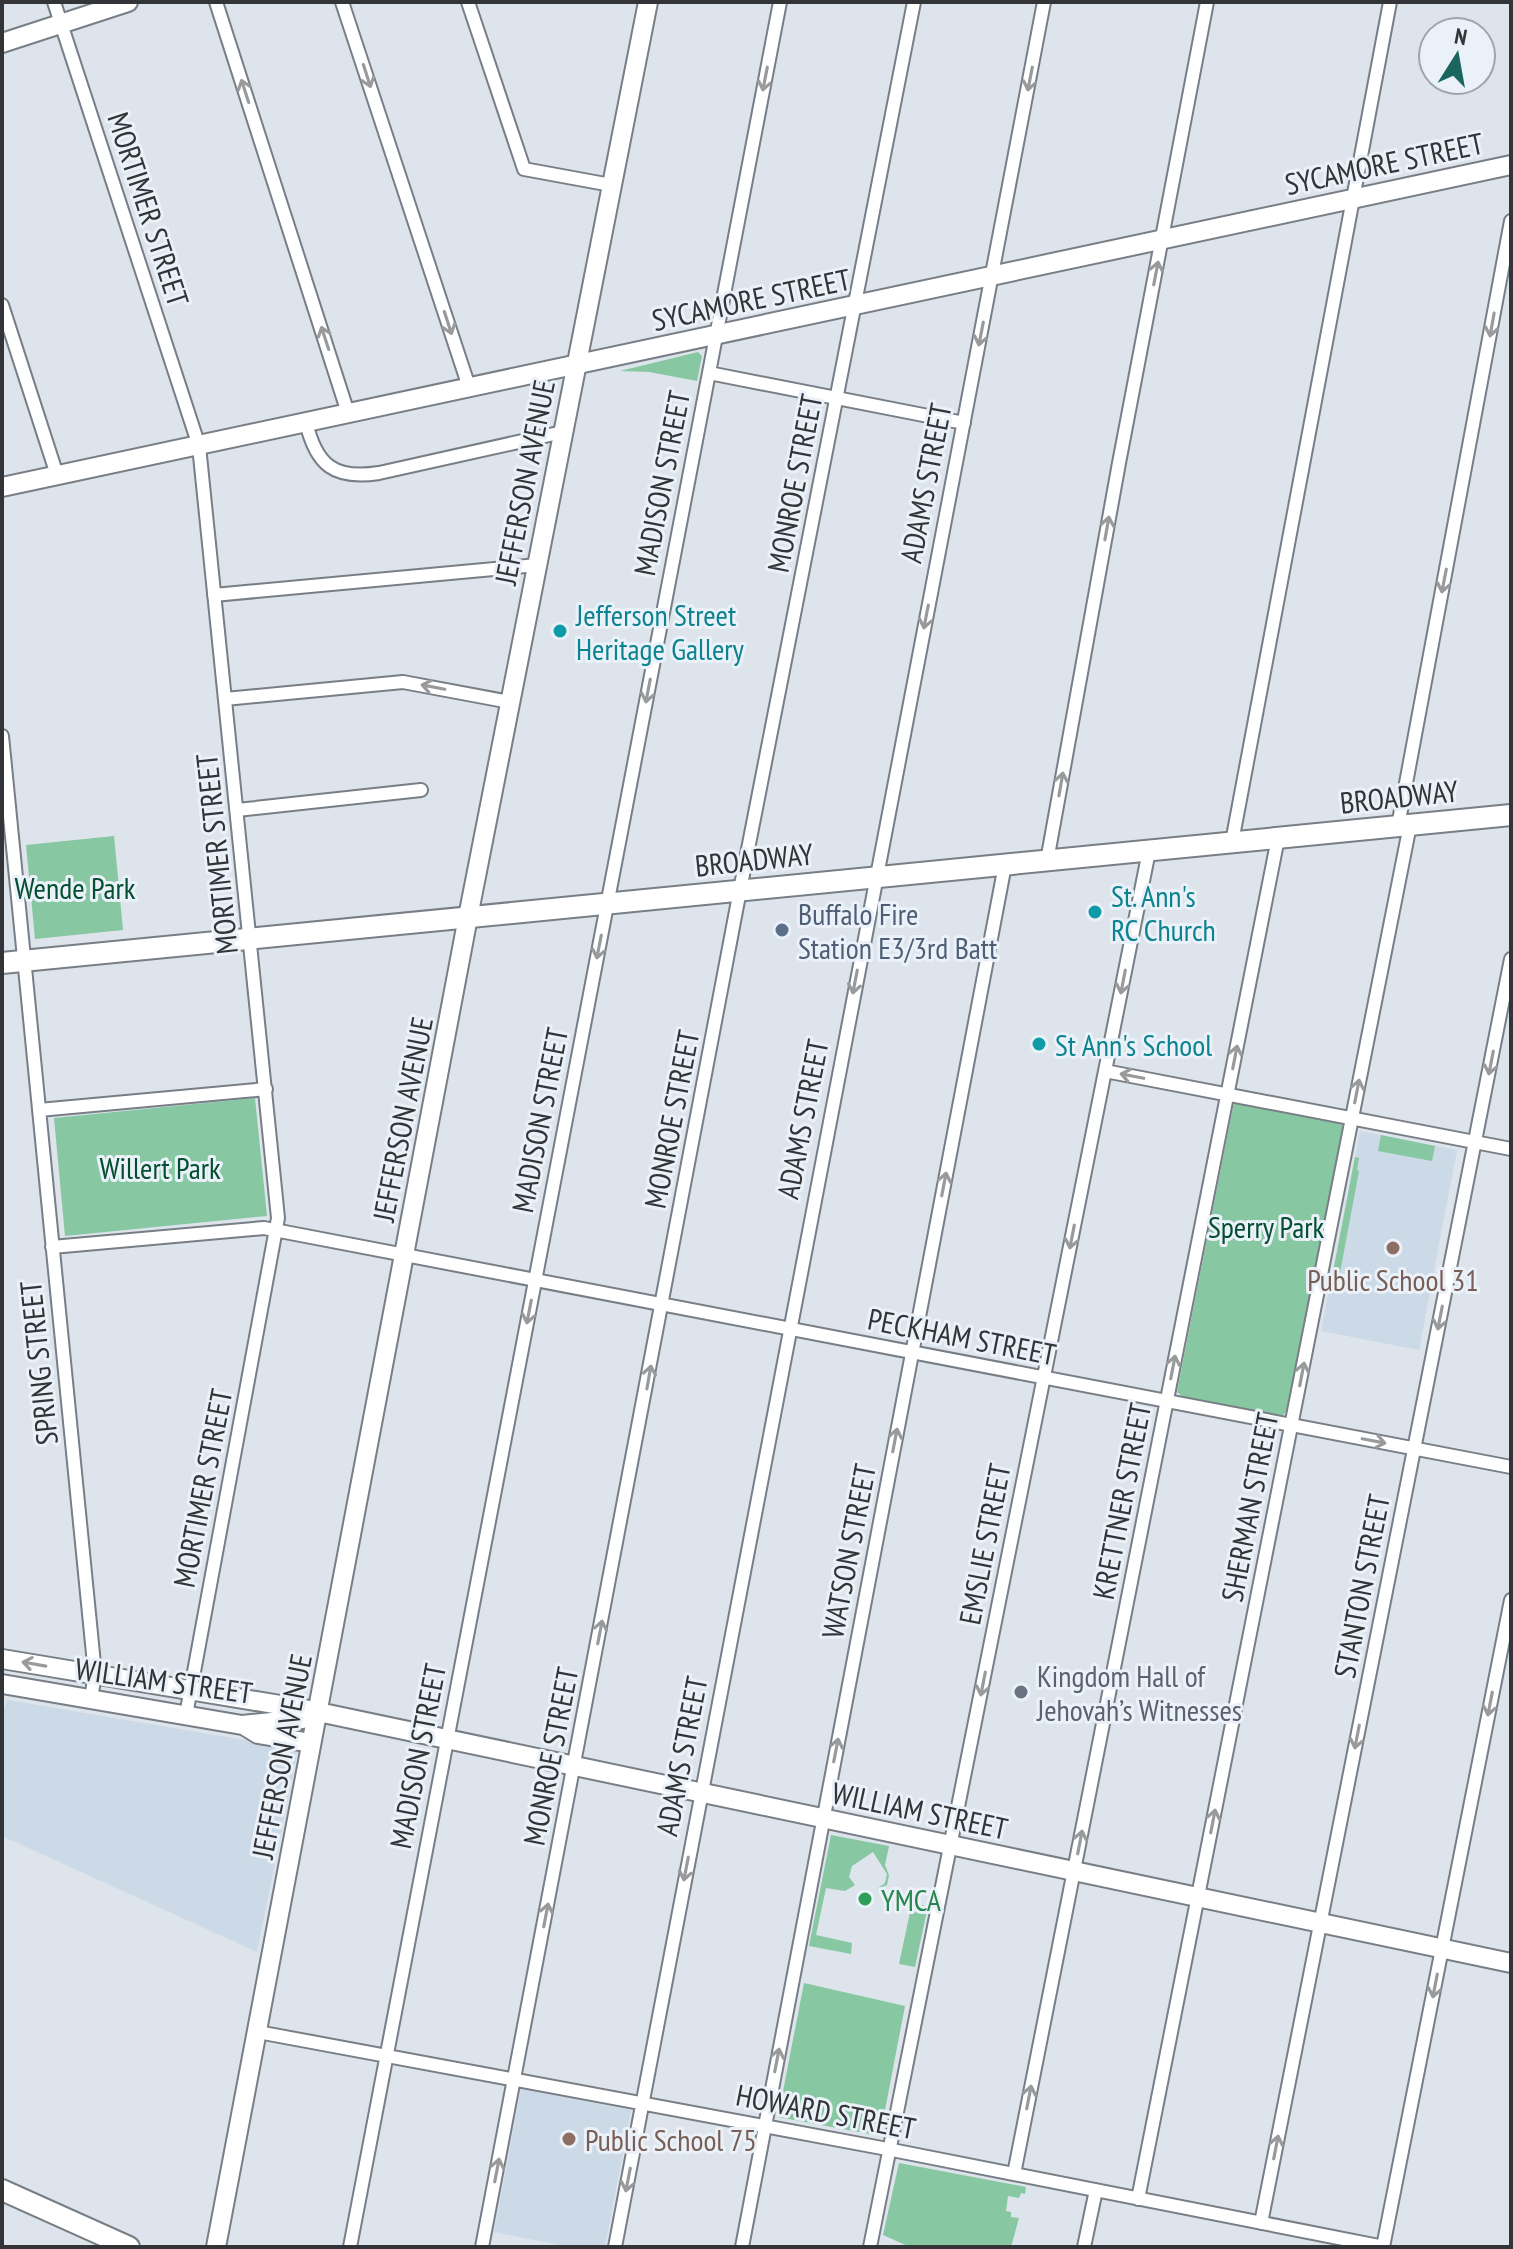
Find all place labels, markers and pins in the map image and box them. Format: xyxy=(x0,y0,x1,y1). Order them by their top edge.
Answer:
place label: Jefferson Street Heritage Gallery xyxy=(575,595,745,668)
marker: Jefferson Street Heritage Gallery xyxy=(551,622,569,640)
place label: St. Ann's RC Church xyxy=(1111,876,1216,949)
place label: Buffalo Fire Station E3/3rd Batt xyxy=(798,894,998,967)
marker: St. Ann's RC Church xyxy=(1086,903,1104,921)
marker: Buffalo Fire Station E3/3rd Batt xyxy=(773,921,791,939)
place label: St Ann's School xyxy=(1055,1025,1212,1064)
marker: St Ann's School xyxy=(1030,1035,1048,1053)
marker: Public School 31 xyxy=(1384,1239,1402,1257)
place label: Public School 31 xyxy=(1307,1260,1479,1299)
place label: Kingdom Hall of Jehovah’s Witnesses xyxy=(1036,1656,1242,1729)
marker: Kingdom Hall of Jehovah’s Witnesses xyxy=(1012,1683,1030,1701)
place label: YMCA xyxy=(881,1880,942,1919)
marker: YMCA xyxy=(856,1890,874,1908)
place label: Public School 75 xyxy=(585,2120,757,2159)
marker: Public School 75 xyxy=(560,2130,578,2148)

